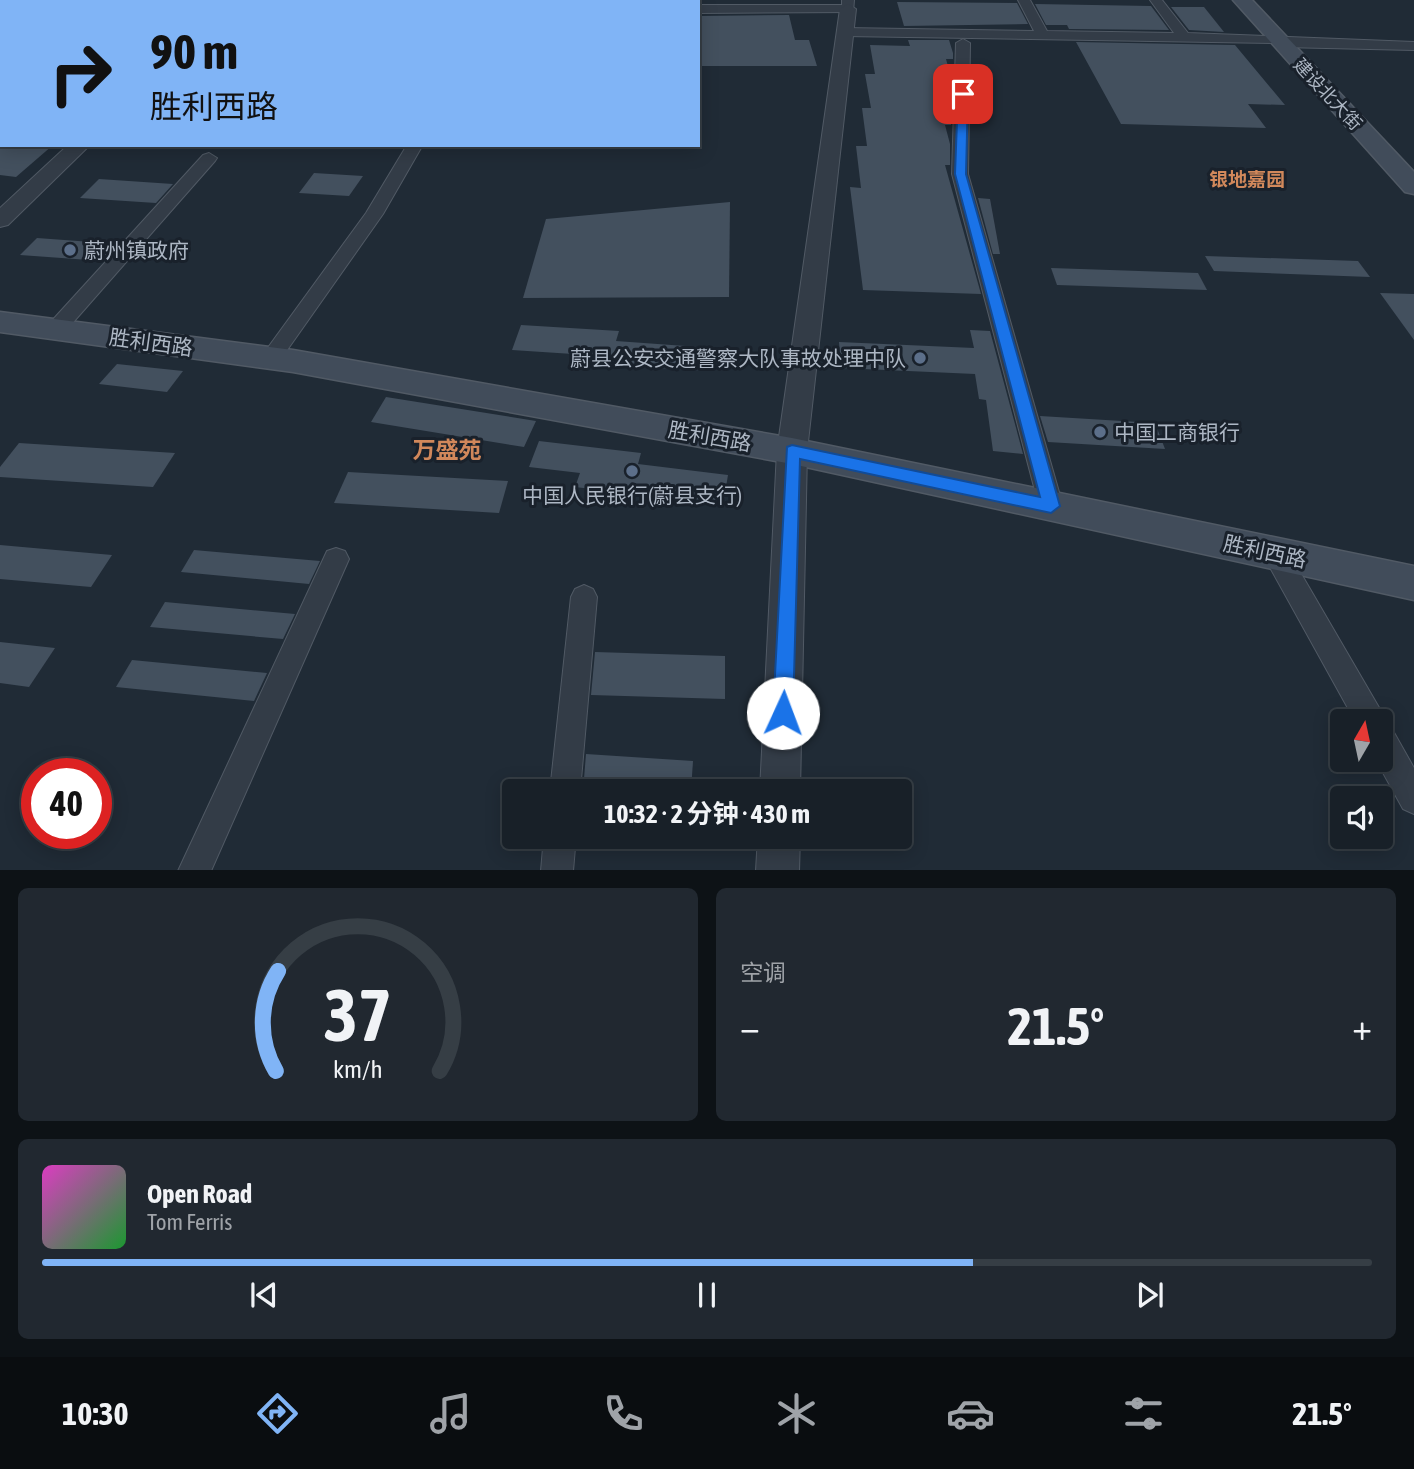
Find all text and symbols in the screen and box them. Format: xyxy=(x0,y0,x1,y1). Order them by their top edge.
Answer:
text: 90 m xyxy=(150,23,238,79)
icon: right xyxy=(35,28,126,119)
street label: 建设北大街 xyxy=(1290,54,1366,134)
pin xyxy=(933,64,993,124)
icon: arrive xyxy=(944,75,982,113)
text: 胜利西路 xyxy=(150,88,278,125)
district label: 银地嘉园 xyxy=(1209,168,1285,190)
place label: 蔚州镇政府 xyxy=(84,238,189,262)
marker: 蔚州镇政府 xyxy=(62,242,78,258)
street label: 胜利西路 xyxy=(108,324,194,360)
place label: 蔚县公安交通警察大队事故处理中队 xyxy=(570,346,906,370)
marker: 蔚县公安交通警察大队事故处理中队 xyxy=(912,350,928,366)
street label: 胜利西路 xyxy=(667,417,753,455)
place label: 中国工商银行 xyxy=(1114,420,1240,444)
marker: 中国工商银行 xyxy=(1092,424,1108,440)
district label: 万盛苑 xyxy=(413,437,482,463)
marker: 中国人民银行(蔚县支行) xyxy=(624,463,640,479)
place label: 中国人民银行(蔚县支行) xyxy=(522,483,742,507)
street label: 胜利西路 xyxy=(1221,531,1309,571)
position arrow xyxy=(746,676,820,750)
north arrow xyxy=(1330,709,1393,772)
map controls xyxy=(1330,709,1393,849)
speed limit sign: 40 xyxy=(21,758,112,849)
button: sound xyxy=(1330,786,1393,849)
text: 10:32 · 2 分钟 · 430 m xyxy=(604,799,810,829)
text: 空调 xyxy=(740,960,786,986)
text: 37 xyxy=(324,973,392,1056)
text: 21.5° xyxy=(1008,996,1104,1056)
text: − xyxy=(740,1005,760,1048)
text: + xyxy=(1352,1005,1372,1048)
text: km/h xyxy=(333,1054,383,1082)
text: Open Road xyxy=(147,1179,252,1209)
text: Tom Ferris xyxy=(147,1209,232,1235)
icon: previous xyxy=(245,1276,283,1314)
icon: pause xyxy=(688,1276,726,1314)
icon: next xyxy=(1131,1276,1169,1314)
icon: directions xyxy=(253,1389,302,1438)
icon: music xyxy=(426,1389,475,1438)
icon: phone xyxy=(599,1389,648,1438)
icon: climate xyxy=(772,1389,821,1438)
icon: car xyxy=(946,1389,995,1438)
icon: filters xyxy=(1119,1389,1168,1438)
text: 10:30 xyxy=(62,1395,129,1432)
text: 21.5° xyxy=(1292,1395,1352,1432)

